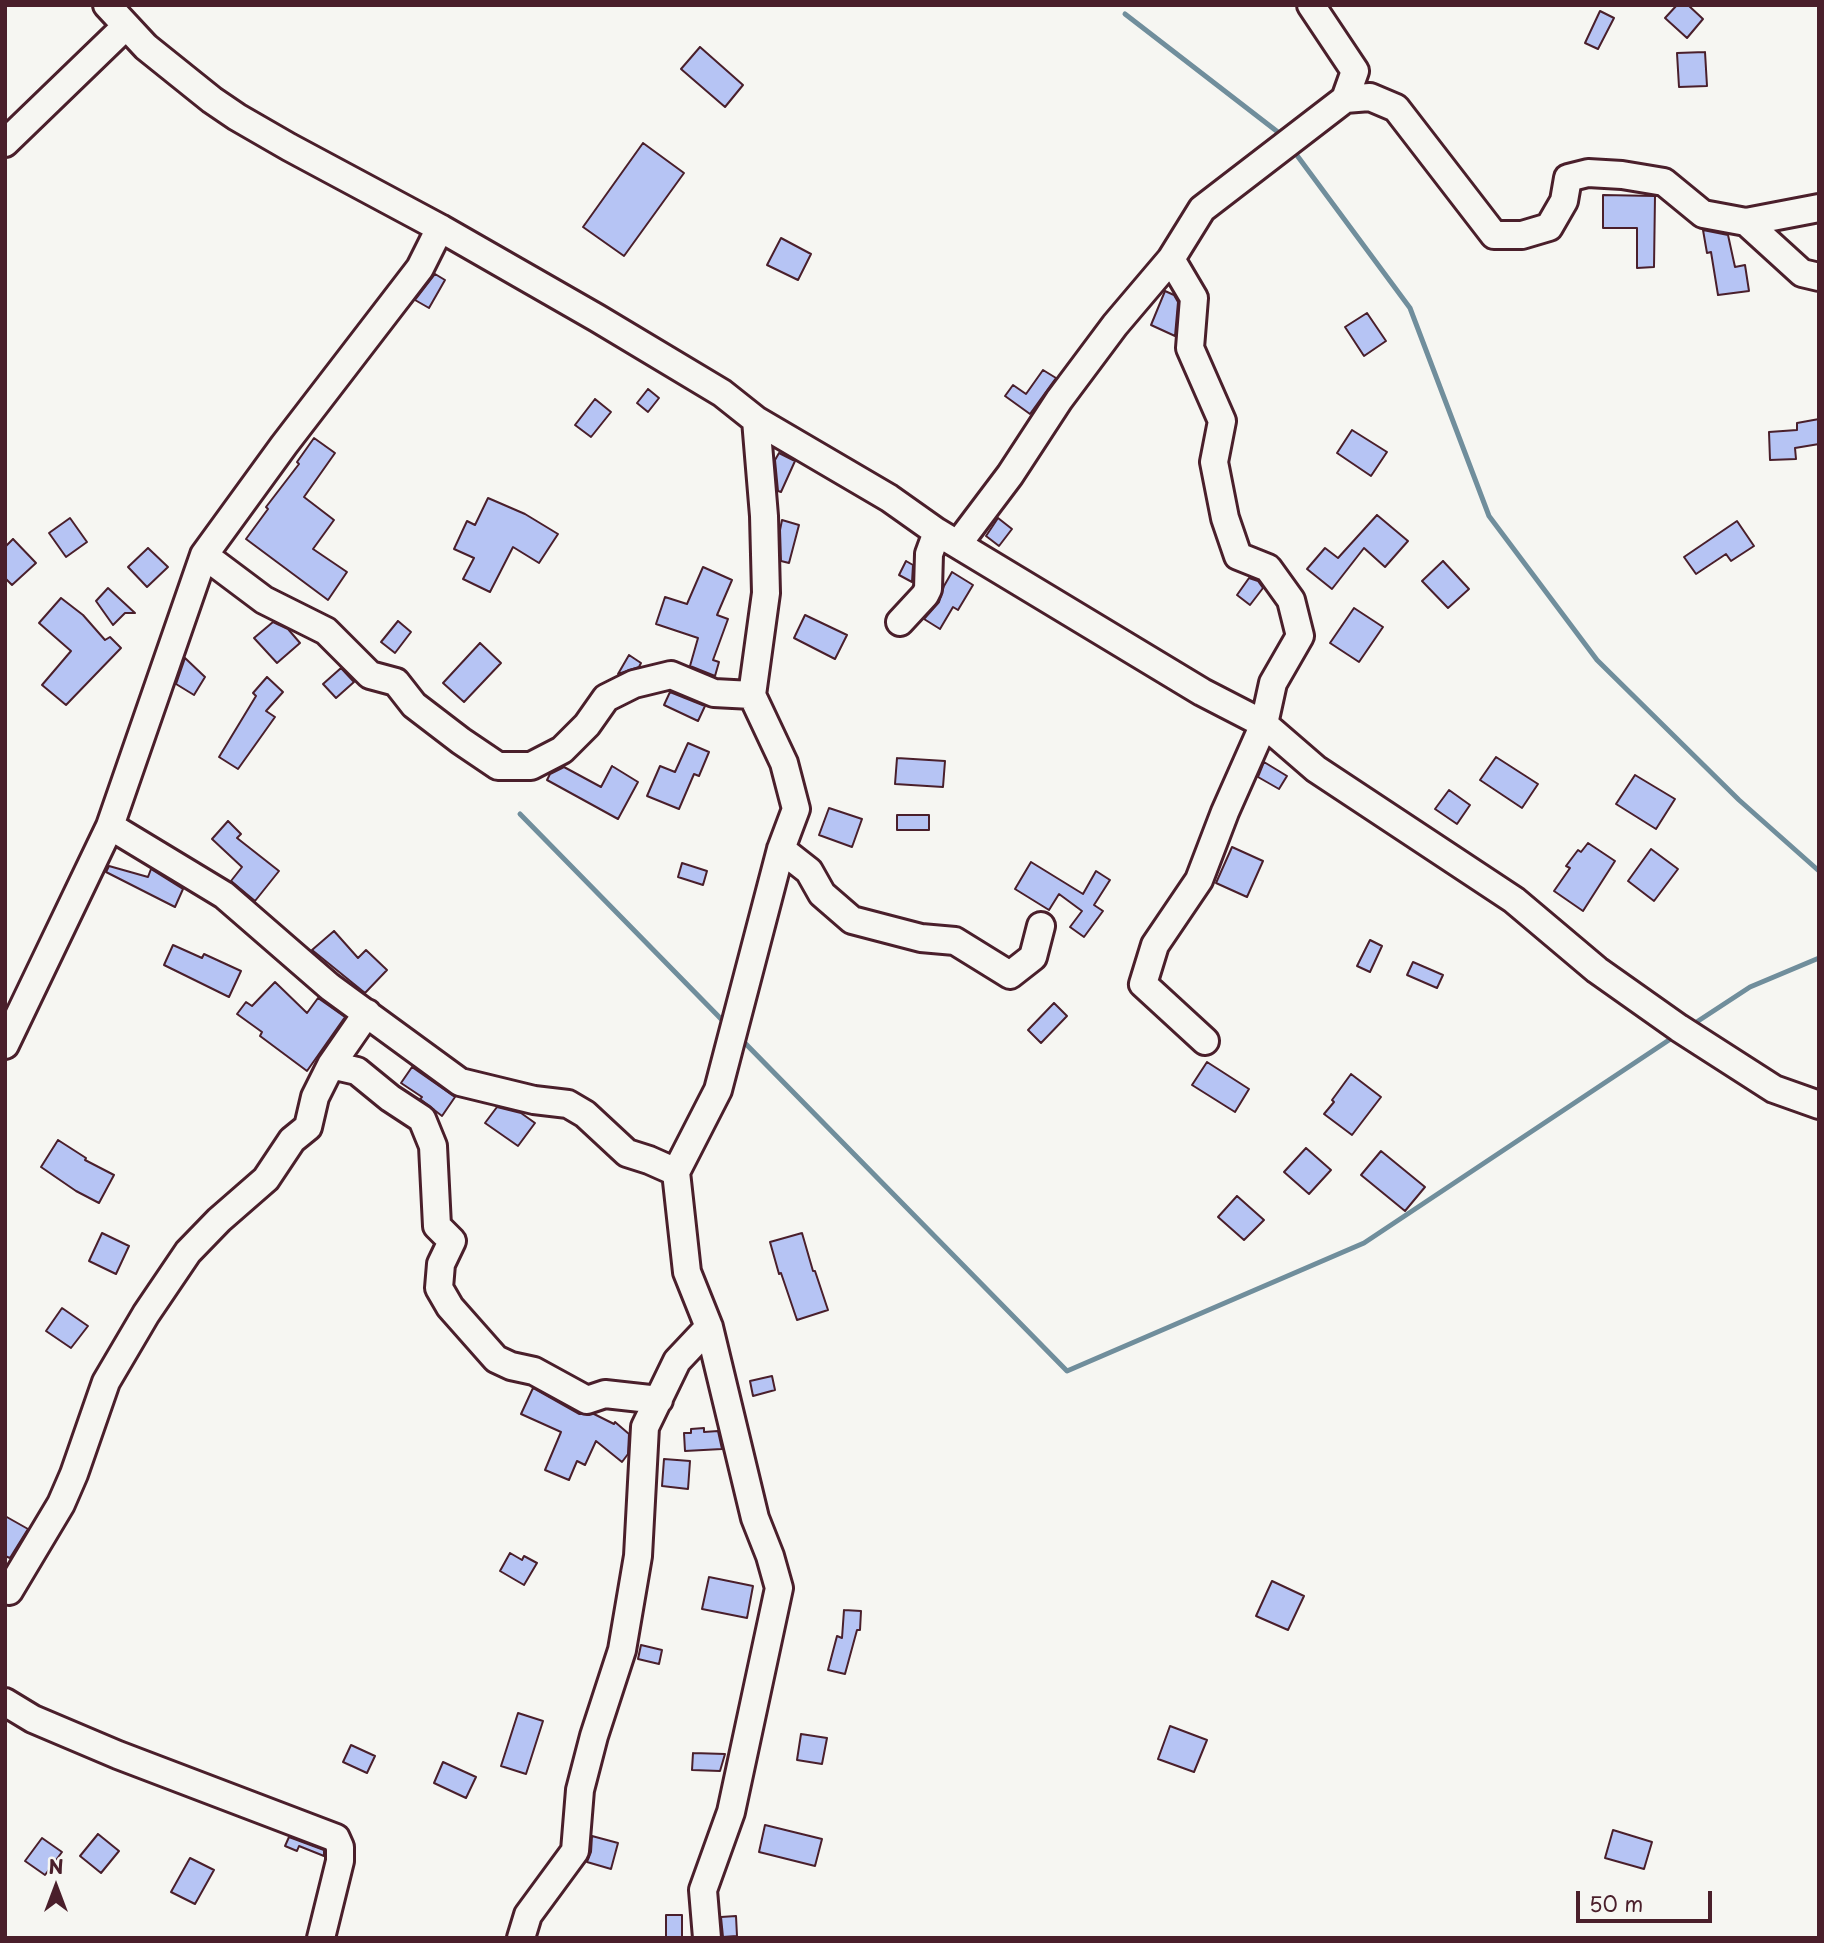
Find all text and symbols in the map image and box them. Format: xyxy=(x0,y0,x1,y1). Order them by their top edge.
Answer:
north arrow xyxy=(21,1852,91,1922)
text: N xyxy=(48,1852,64,1880)
scale bar xyxy=(1579,1876,1716,1920)
text: 50 m xyxy=(1589,1887,1643,1919)

